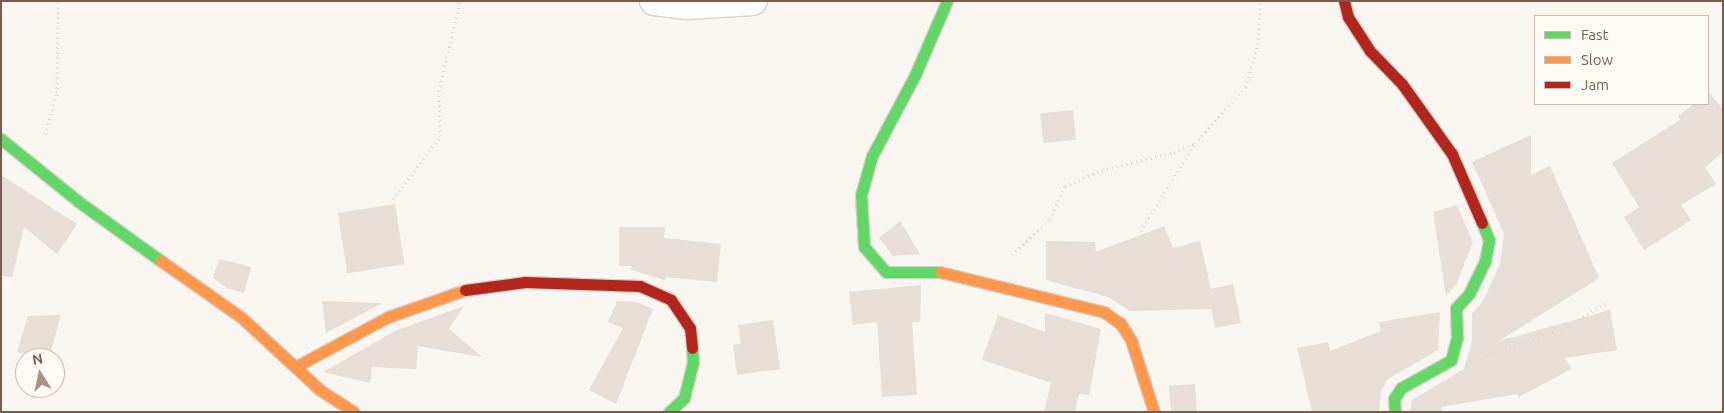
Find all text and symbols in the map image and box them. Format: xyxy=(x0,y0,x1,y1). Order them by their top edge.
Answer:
legend xyxy=(1534,15,1709,105)
text: Fast xyxy=(1581,26,1608,43)
text: Slow xyxy=(1581,51,1613,68)
text: Jam xyxy=(1581,76,1609,93)
north arrow xyxy=(15,348,65,398)
text: N xyxy=(31,350,44,368)

